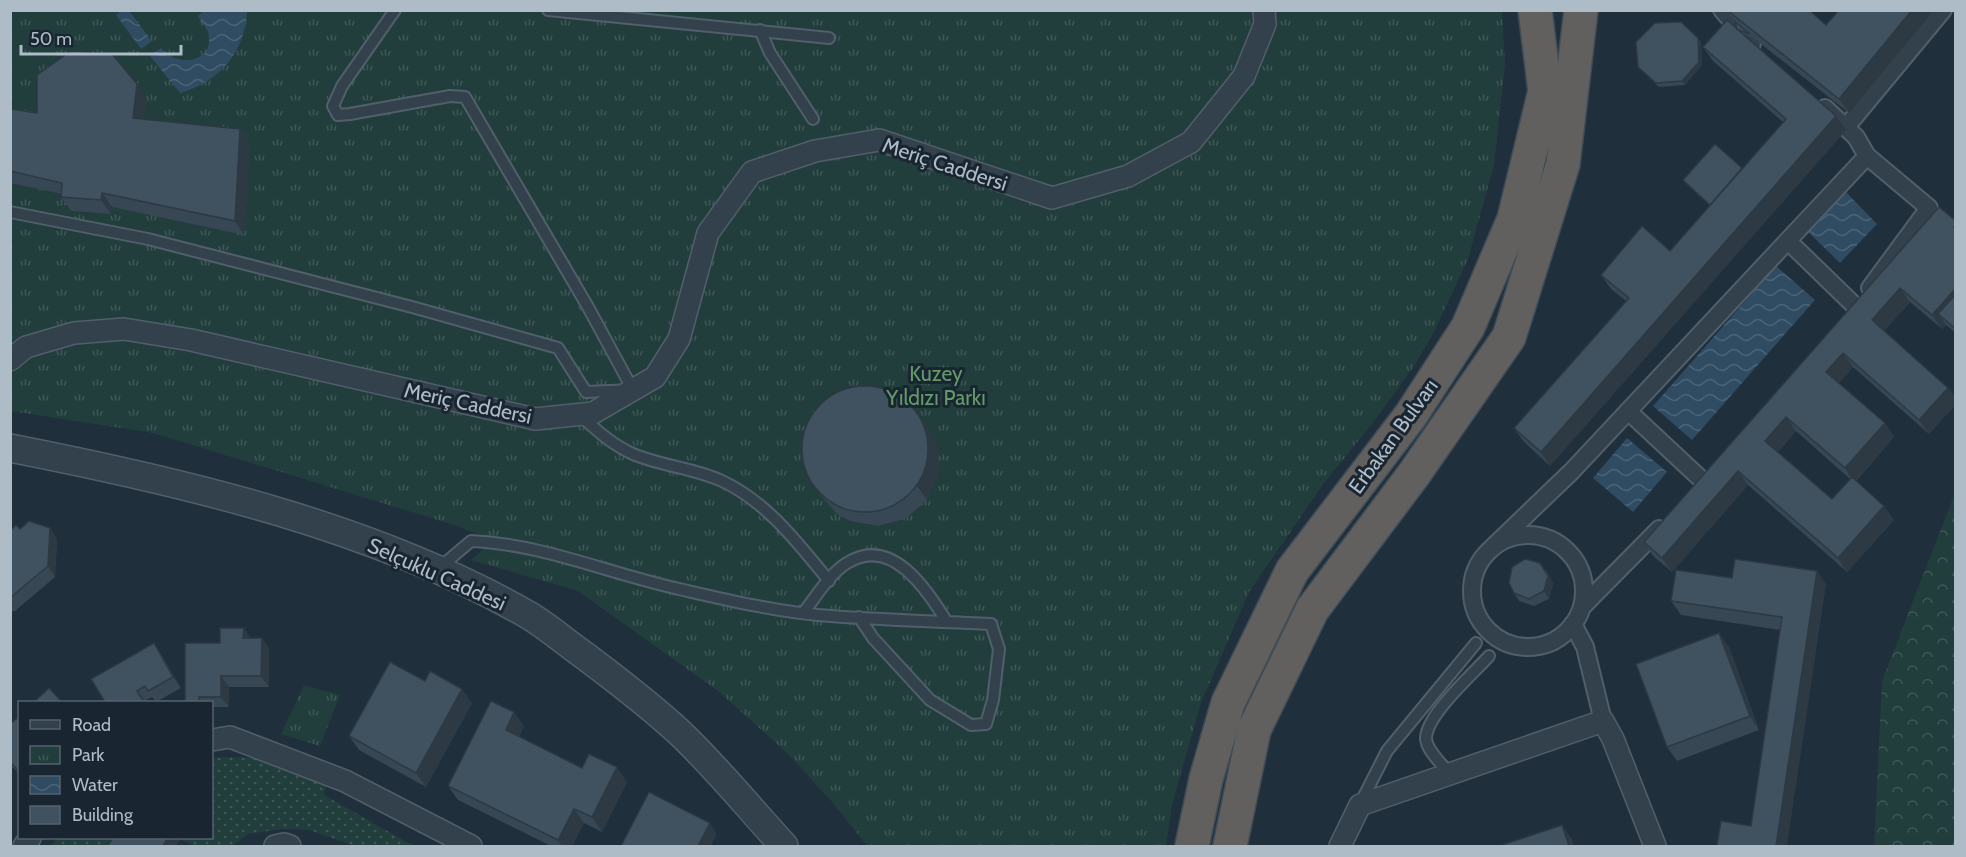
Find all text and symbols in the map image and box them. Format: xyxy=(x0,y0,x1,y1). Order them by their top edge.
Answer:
scale bar xyxy=(21,18,182,56)
text: 50 m xyxy=(30,28,72,50)
street label: Meriç Caddersi xyxy=(879,132,1011,196)
park label: Kuzey Yıldızı Parkı xyxy=(885,361,986,410)
street label: Erbakan Bulvarı xyxy=(1343,374,1443,498)
street label: Meriç Caddersi xyxy=(402,377,534,429)
street label: Selçuklu Caddesi xyxy=(364,532,510,616)
legend xyxy=(18,701,213,839)
text: Road xyxy=(72,714,111,736)
text: Park xyxy=(72,744,105,766)
text: Water xyxy=(72,774,118,796)
text: Building xyxy=(72,804,134,826)

